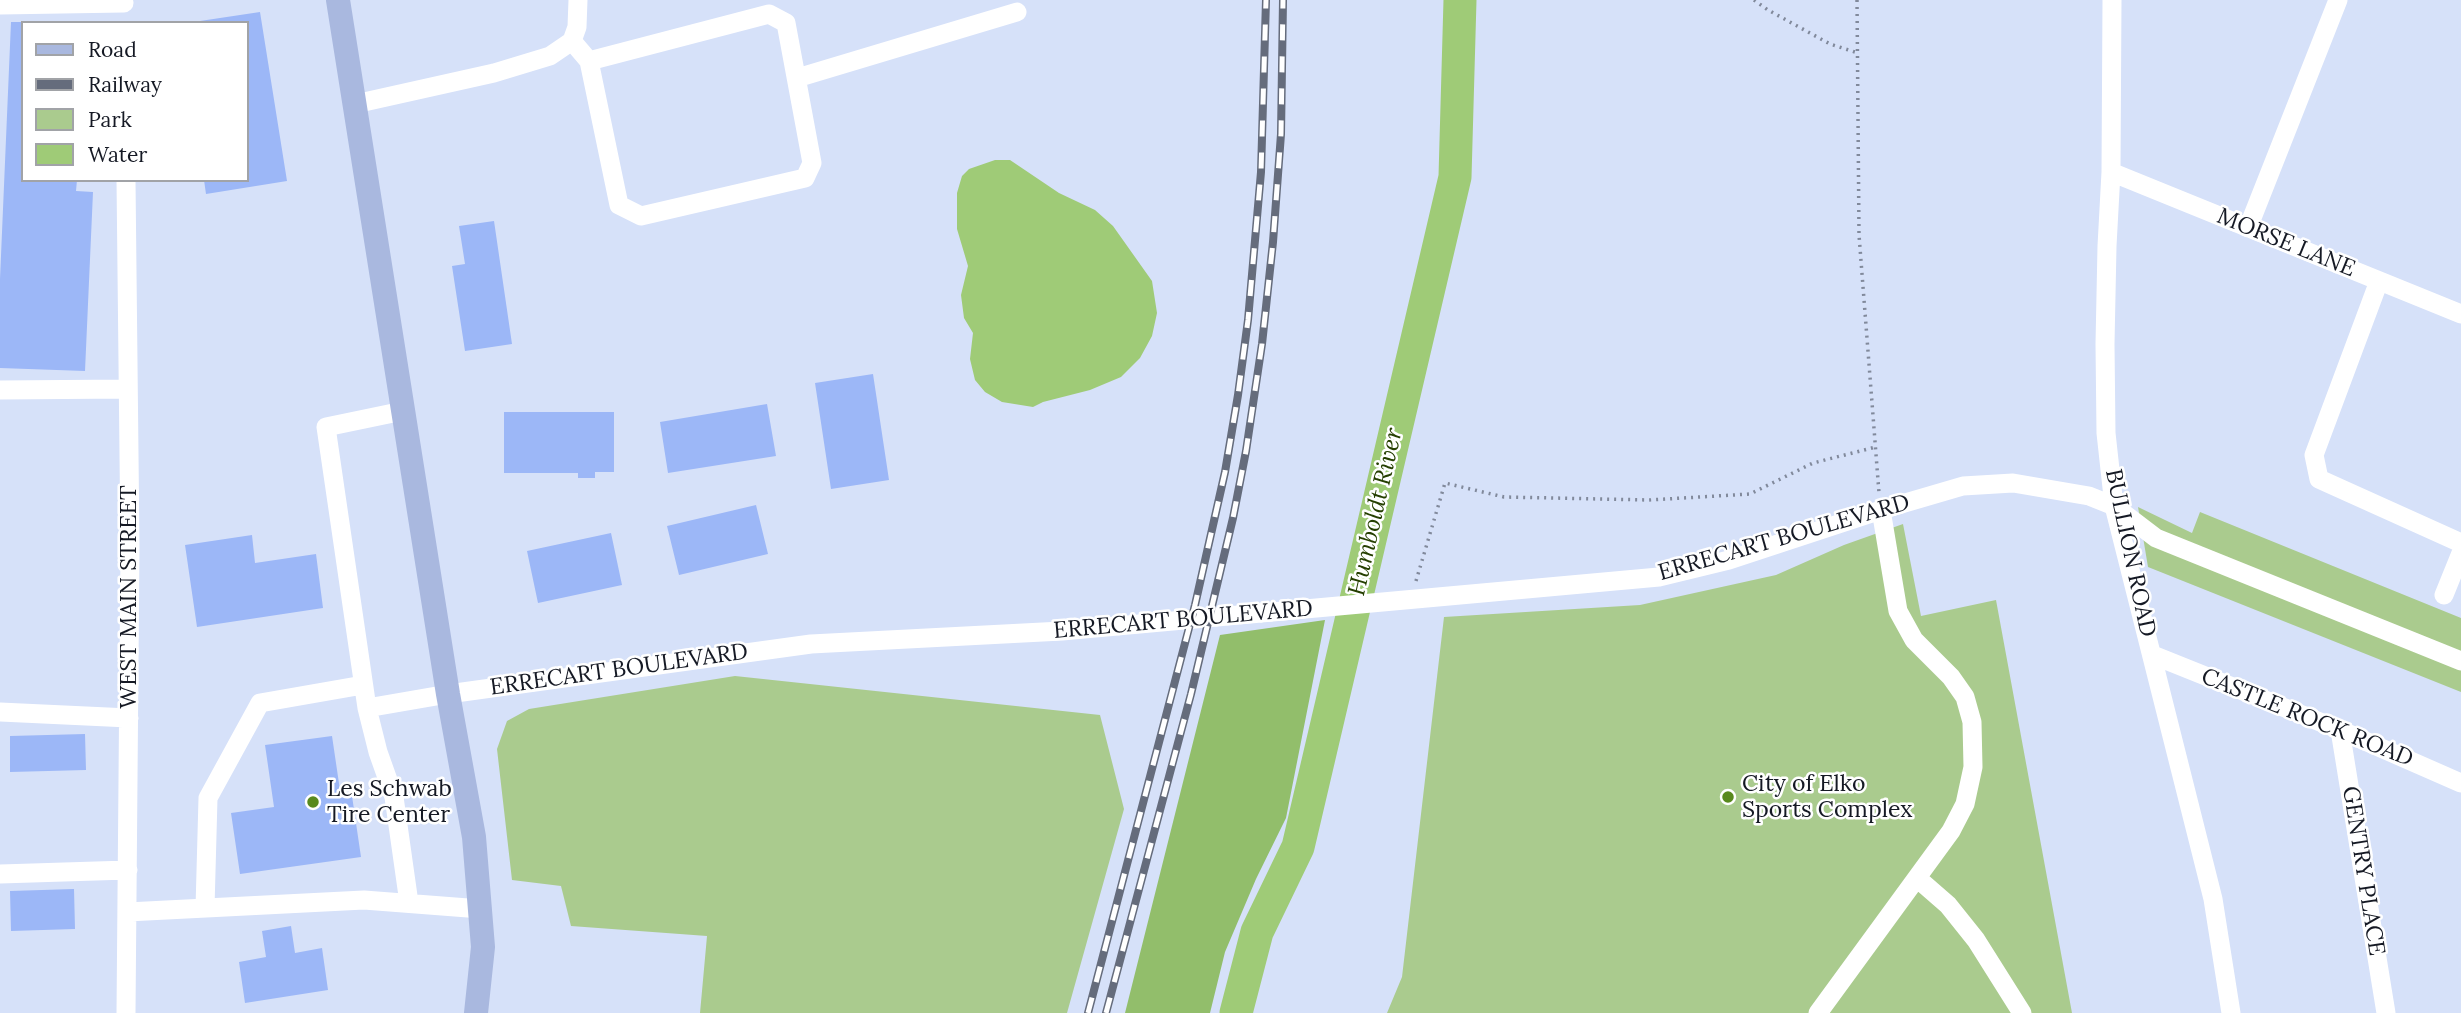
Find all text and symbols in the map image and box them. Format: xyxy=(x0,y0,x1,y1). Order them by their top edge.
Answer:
legend xyxy=(21,21,248,182)
text: Road xyxy=(88,36,137,63)
text: Railway xyxy=(88,71,162,98)
text: Park xyxy=(88,106,132,133)
text: Water xyxy=(88,141,147,168)
street label: MORSE LANE xyxy=(2213,203,2359,283)
water label: Humboldt River xyxy=(1343,425,1409,599)
street label: BULLION ROAD xyxy=(2099,466,2161,640)
street label: WEST MAIN STREET xyxy=(115,485,143,709)
street label: ERRECART BOULEVARD xyxy=(1655,489,1913,587)
street label: ERRECART BOULEVARD xyxy=(1052,595,1314,645)
street label: ERRECART BOULEVARD xyxy=(488,638,750,702)
street label: CASTLE ROCK ROAD xyxy=(2197,663,2417,773)
place label: City of Elko Sports Complex xyxy=(1742,770,1912,824)
place label: Les Schwab Tire Center xyxy=(327,775,452,829)
street label: GENTRY PLACE xyxy=(2336,784,2390,958)
marker: City of Elko Sports Complex xyxy=(1720,789,1736,805)
marker: Les Schwab Tire Center xyxy=(305,794,321,810)

